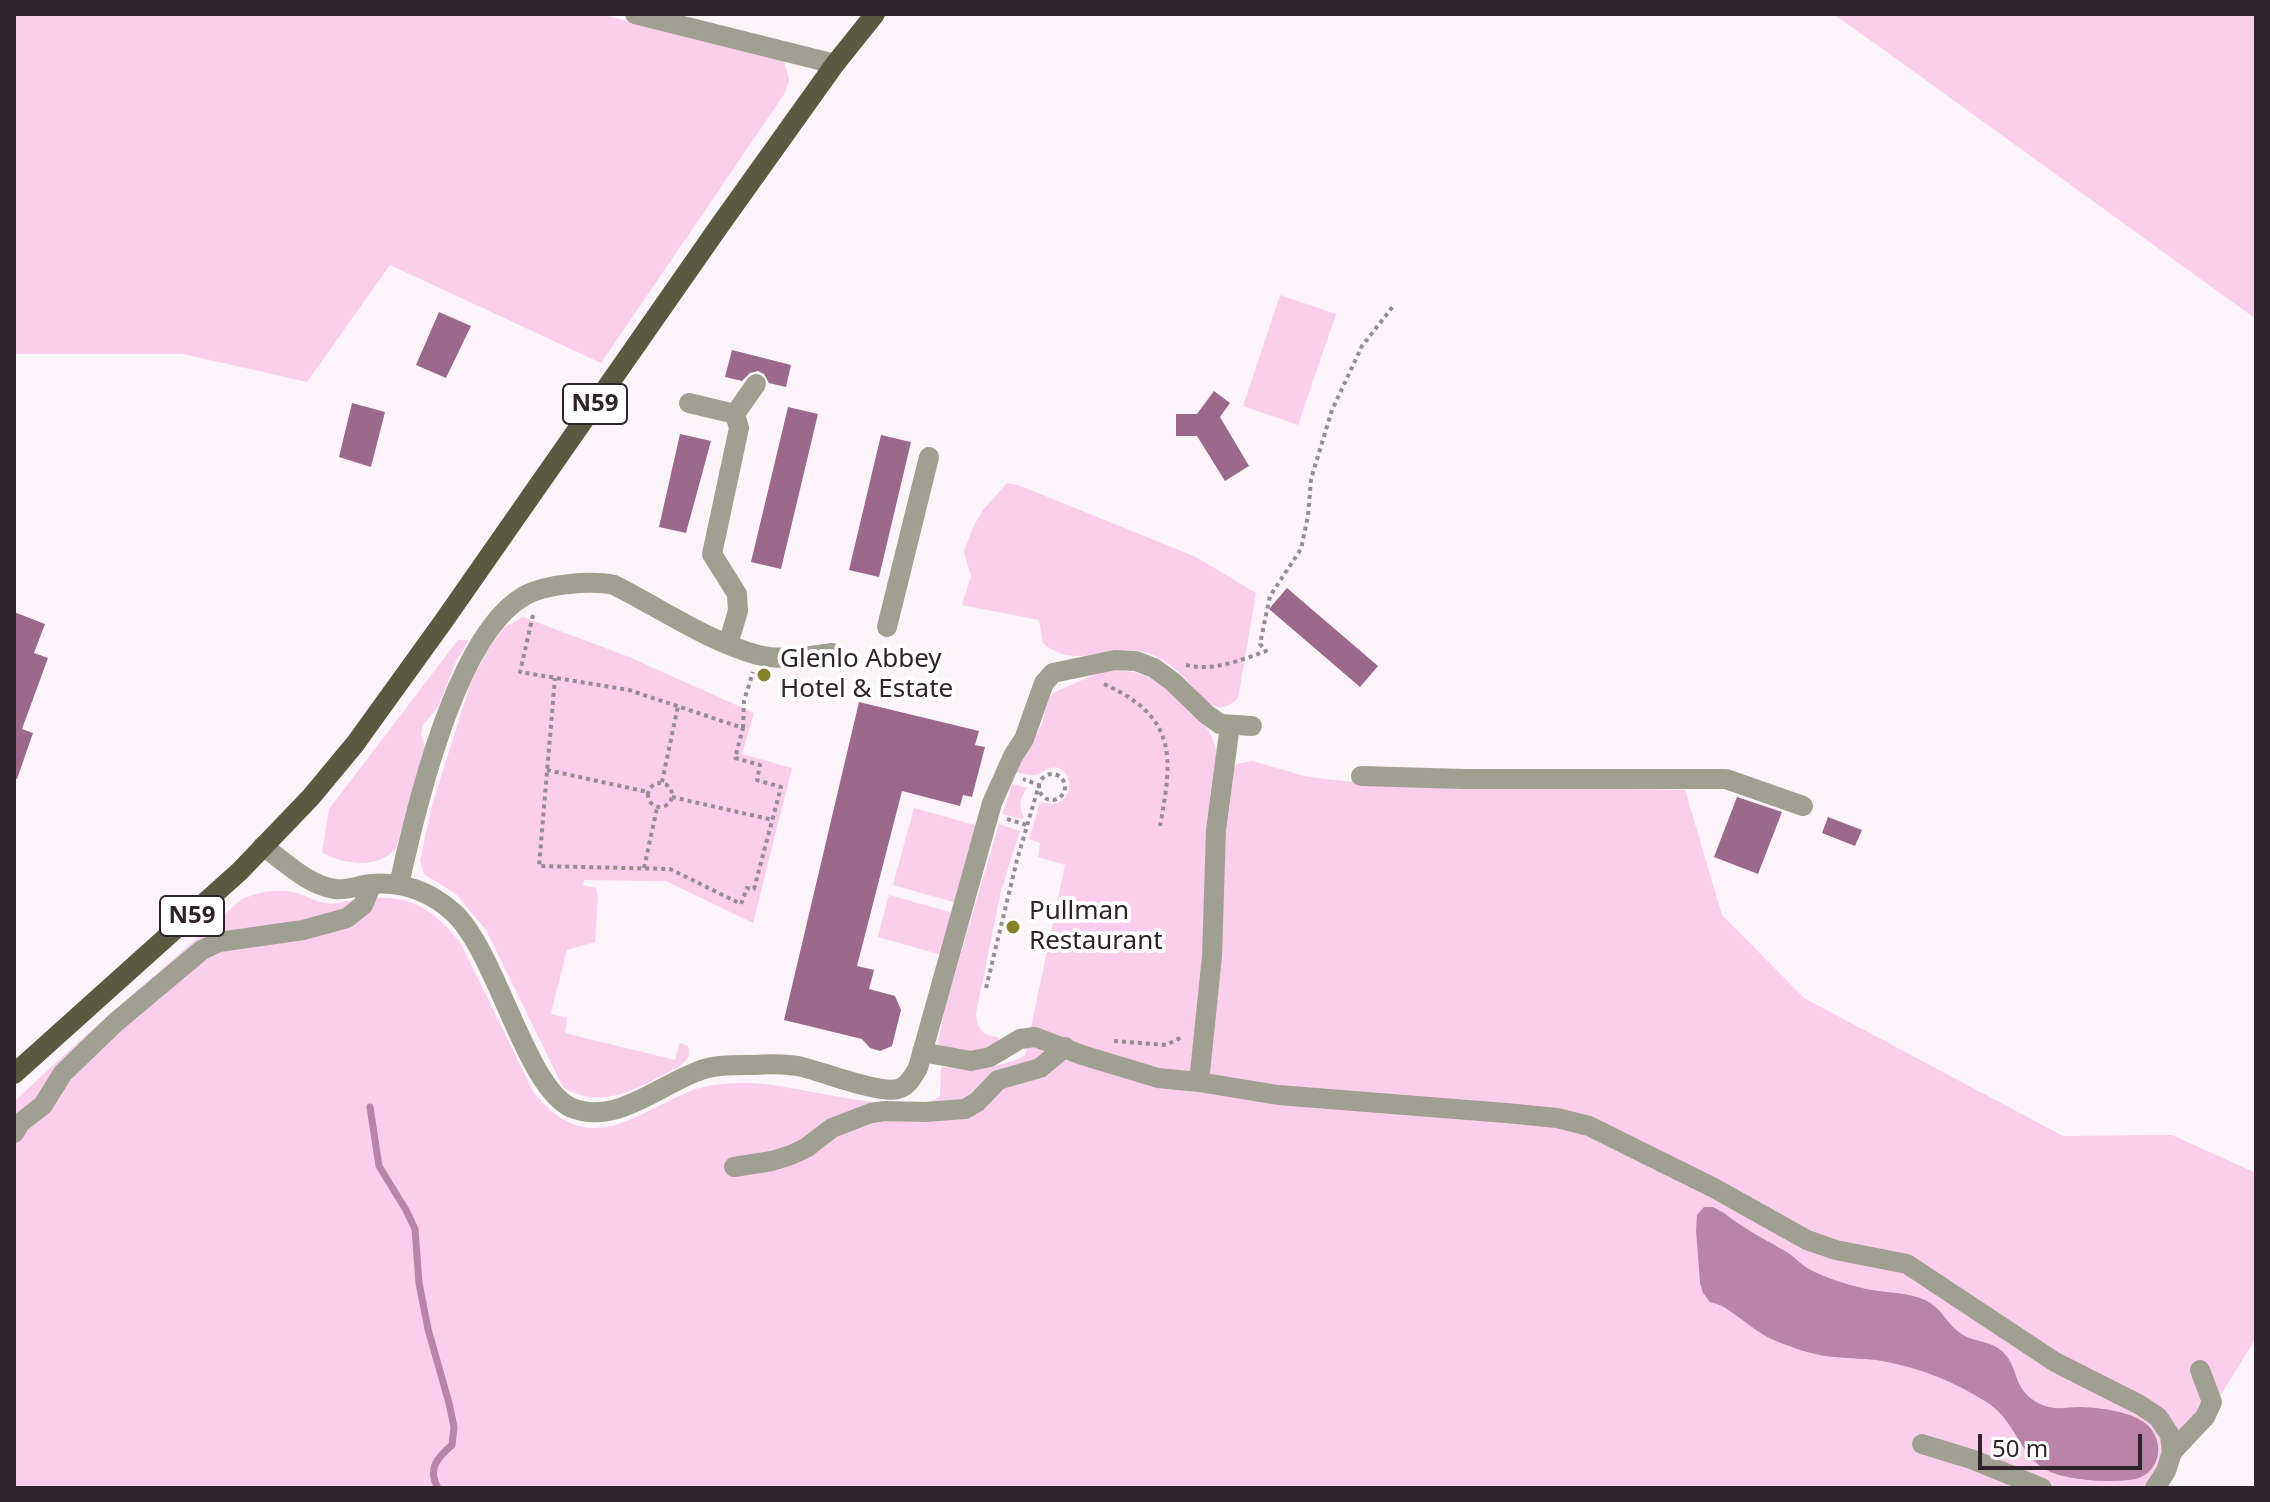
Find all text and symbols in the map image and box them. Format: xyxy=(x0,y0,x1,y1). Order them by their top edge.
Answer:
road number: N59 xyxy=(563,384,627,424)
place label: Glenlo Abbey Hotel & Estate xyxy=(780,644,953,706)
marker: Glenlo Abbey Hotel & Estate xyxy=(755,666,773,684)
road number: N59 xyxy=(160,896,224,936)
place label: Pullman Restaurant xyxy=(1029,896,1163,958)
marker: Pullman Restaurant xyxy=(1004,918,1022,936)
scale bar xyxy=(1982,1418,2146,1468)
text: 50 m xyxy=(1992,1431,2048,1464)

